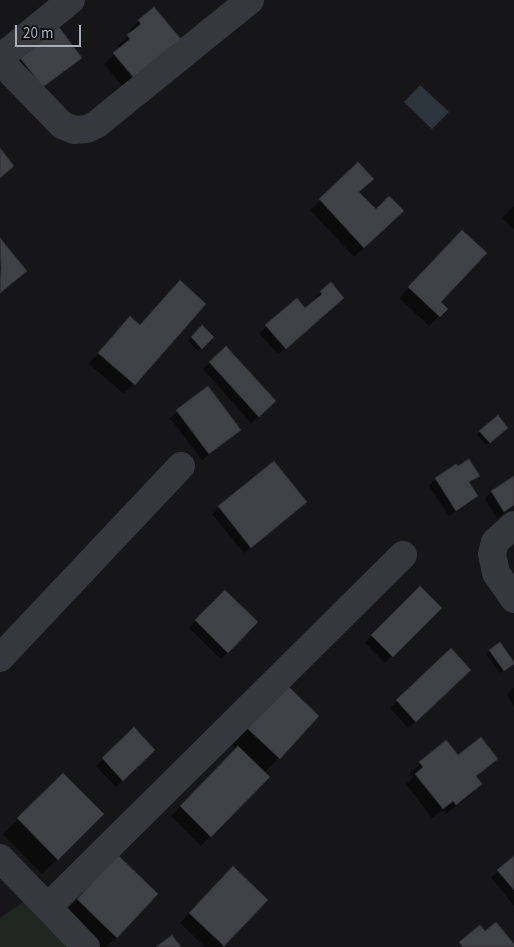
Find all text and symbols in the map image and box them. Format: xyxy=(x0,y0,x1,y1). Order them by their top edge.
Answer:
scale bar xyxy=(18,15,84,47)
text: 20 m xyxy=(23,23,53,44)

